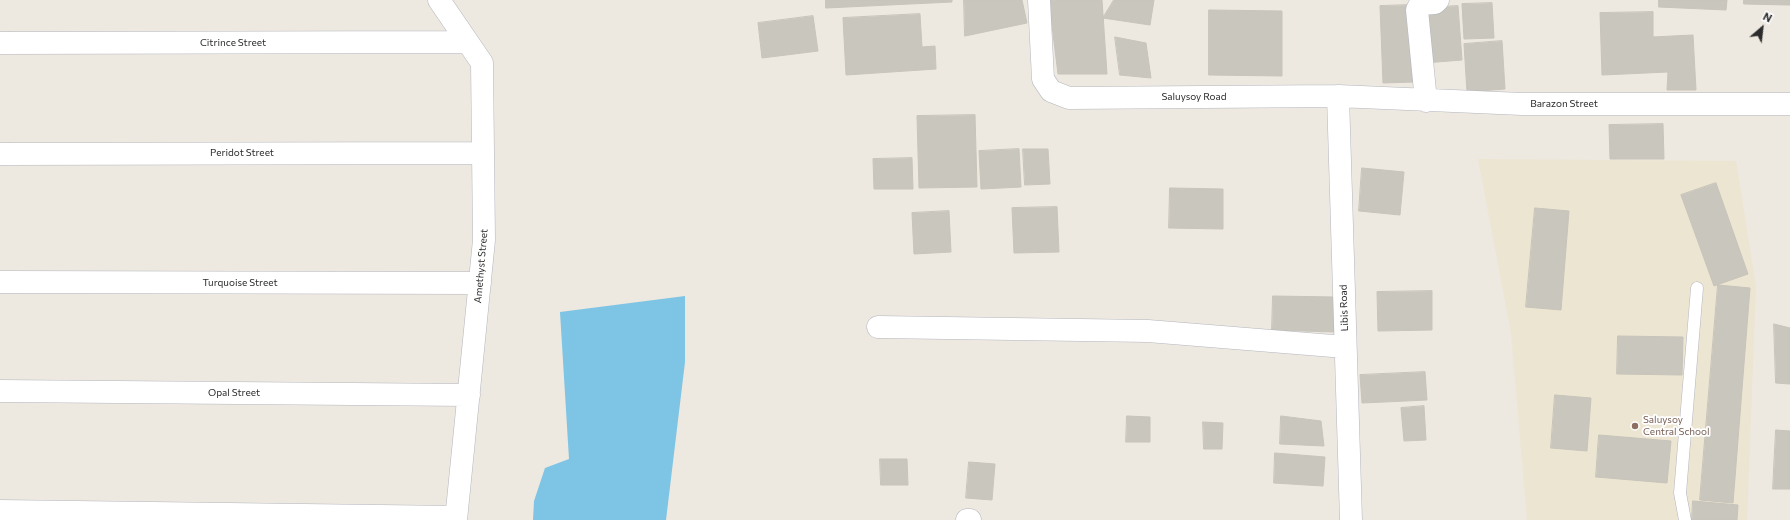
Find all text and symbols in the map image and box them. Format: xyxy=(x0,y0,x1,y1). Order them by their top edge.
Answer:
north arrow xyxy=(1742,8,1782,48)
text: N xyxy=(1761,9,1775,25)
street label: Citrince Street xyxy=(200,37,266,49)
street label: Saluysoy Road xyxy=(1161,91,1227,103)
street label: Barazon Street xyxy=(1530,98,1598,110)
street label: Peridot Street xyxy=(210,147,274,159)
street label: Amethyst Street xyxy=(472,228,490,304)
street label: Turquoise Street xyxy=(203,277,277,289)
street label: Libis Road xyxy=(1337,285,1351,331)
street label: Opal Street xyxy=(208,387,260,399)
place label: Saluysoy Central School xyxy=(1643,414,1710,438)
marker: Saluysoy Central School xyxy=(1630,421,1640,431)

